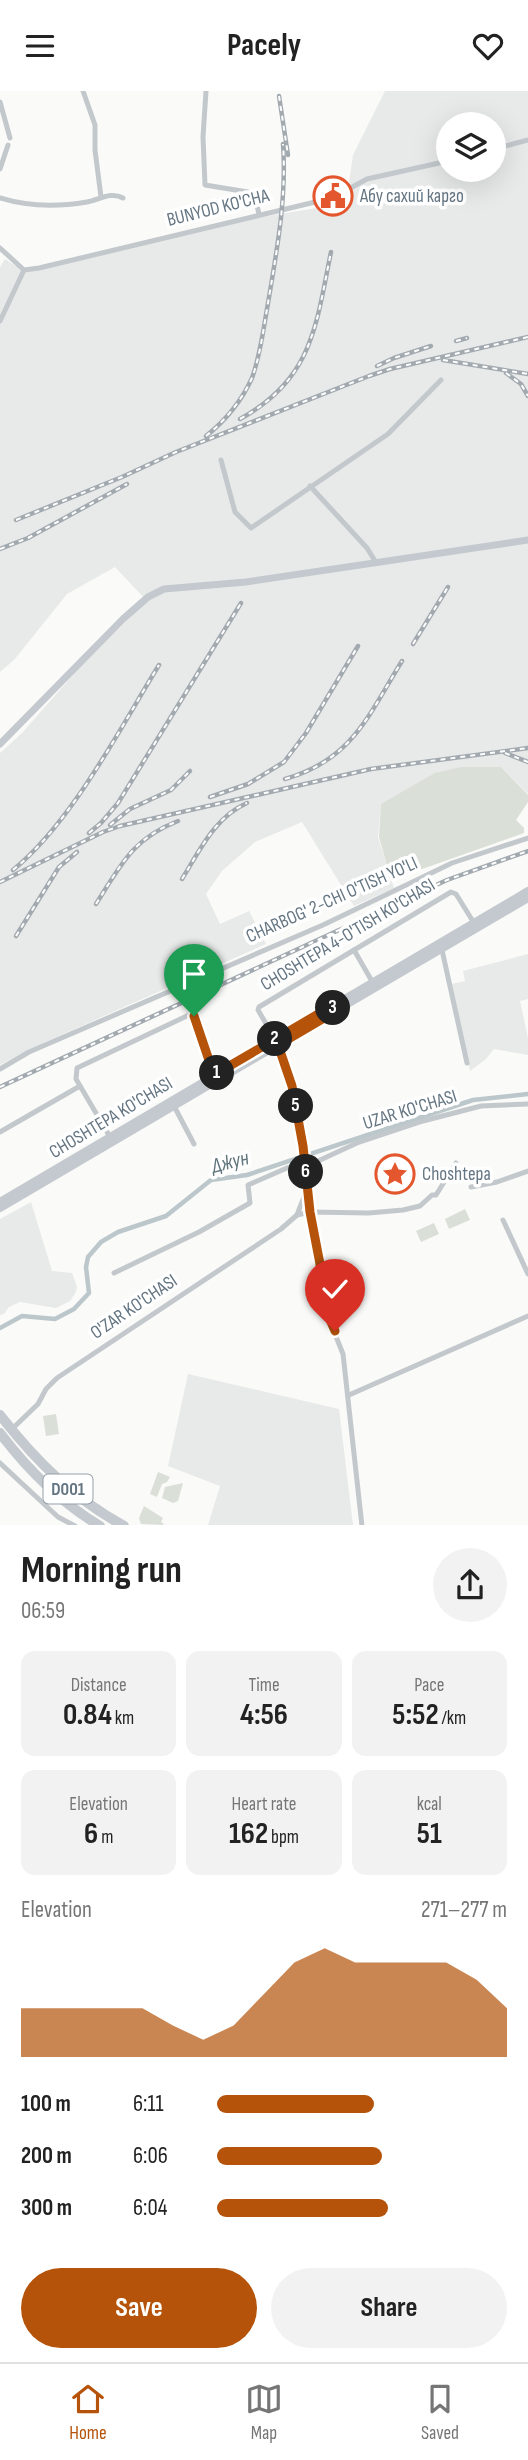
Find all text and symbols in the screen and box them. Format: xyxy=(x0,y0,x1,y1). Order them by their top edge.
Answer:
text: Pacely xyxy=(227,26,301,65)
icon: menu xyxy=(21,27,59,65)
icon: heart xyxy=(469,27,507,65)
map controls xyxy=(436,112,506,182)
button: layers xyxy=(436,112,506,182)
public building icon: Абу сахий карго xyxy=(312,175,354,217)
street label: BUNYOD KO'CHA xyxy=(165,184,272,232)
place label: Абу сахий карго xyxy=(359,185,464,208)
street label: CHARBOG' 2-CHI O'TISH YO'LI xyxy=(243,852,421,948)
street label: CHOSHTEPA 4-O'TISH KO'CHASI xyxy=(257,874,439,996)
pin xyxy=(164,944,224,1016)
icon: arrive xyxy=(175,955,213,993)
pin: 3 xyxy=(316,991,350,1025)
text: 3 xyxy=(328,996,337,1019)
pin: 2 xyxy=(258,1021,292,1056)
text: 2 xyxy=(270,1027,279,1050)
pin: 1 xyxy=(200,1055,234,1091)
text: 1 xyxy=(213,1061,220,1084)
street label: CHOSHTEPA KO'CHASI xyxy=(45,1072,177,1164)
street label: UZAR KO'CHASI xyxy=(360,1085,460,1135)
pin: 5 xyxy=(278,1089,314,1123)
text: 5 xyxy=(291,1094,300,1117)
water label: Джун xyxy=(208,1145,252,1179)
place icon: Choshtepa xyxy=(374,1153,416,1195)
pin: 6 xyxy=(288,1155,324,1189)
text: 6 xyxy=(301,1160,310,1183)
place label: Choshtepa xyxy=(422,1163,491,1186)
pin xyxy=(305,1259,365,1331)
street label: O'ZAR KO'CHASI xyxy=(86,1270,182,1344)
icon: check xyxy=(316,1270,354,1308)
road number: D001 xyxy=(43,1475,92,1504)
text: Morning run xyxy=(21,1548,182,1593)
button: share xyxy=(433,1548,507,1622)
text: 06:59 xyxy=(21,1597,65,1625)
text: Distance xyxy=(71,1674,127,1697)
text: Time xyxy=(248,1674,280,1697)
text: Pace xyxy=(414,1674,444,1697)
text: 0.84 xyxy=(63,1697,112,1733)
text: 4:56 xyxy=(240,1697,288,1733)
text: 5:52 xyxy=(392,1697,439,1733)
text: km xyxy=(112,1707,134,1730)
text: /km xyxy=(439,1707,466,1730)
text: Elevation xyxy=(69,1793,128,1816)
text: Heart rate xyxy=(232,1793,296,1816)
text: kcal xyxy=(417,1793,442,1816)
text: 6 xyxy=(84,1816,98,1852)
text: 162 xyxy=(229,1816,268,1852)
text: 51 xyxy=(417,1816,442,1852)
text: m xyxy=(98,1826,113,1849)
text: bpm xyxy=(268,1826,299,1849)
text: Elevation xyxy=(21,1896,92,1924)
text: 271–277 m xyxy=(421,1896,507,1924)
text: 100 m xyxy=(21,2090,71,2118)
text: 6:11 xyxy=(133,2090,164,2118)
text: 200 m xyxy=(21,2142,72,2170)
text: 6:06 xyxy=(133,2142,168,2170)
text: 300 m xyxy=(21,2194,72,2222)
text: 6:04 xyxy=(133,2194,167,2222)
button: Save xyxy=(21,2268,257,2348)
button: Share xyxy=(271,2268,507,2348)
tab: Home xyxy=(69,2380,107,2445)
tab: Map xyxy=(245,2380,283,2445)
tab: Saved xyxy=(421,2380,459,2445)

